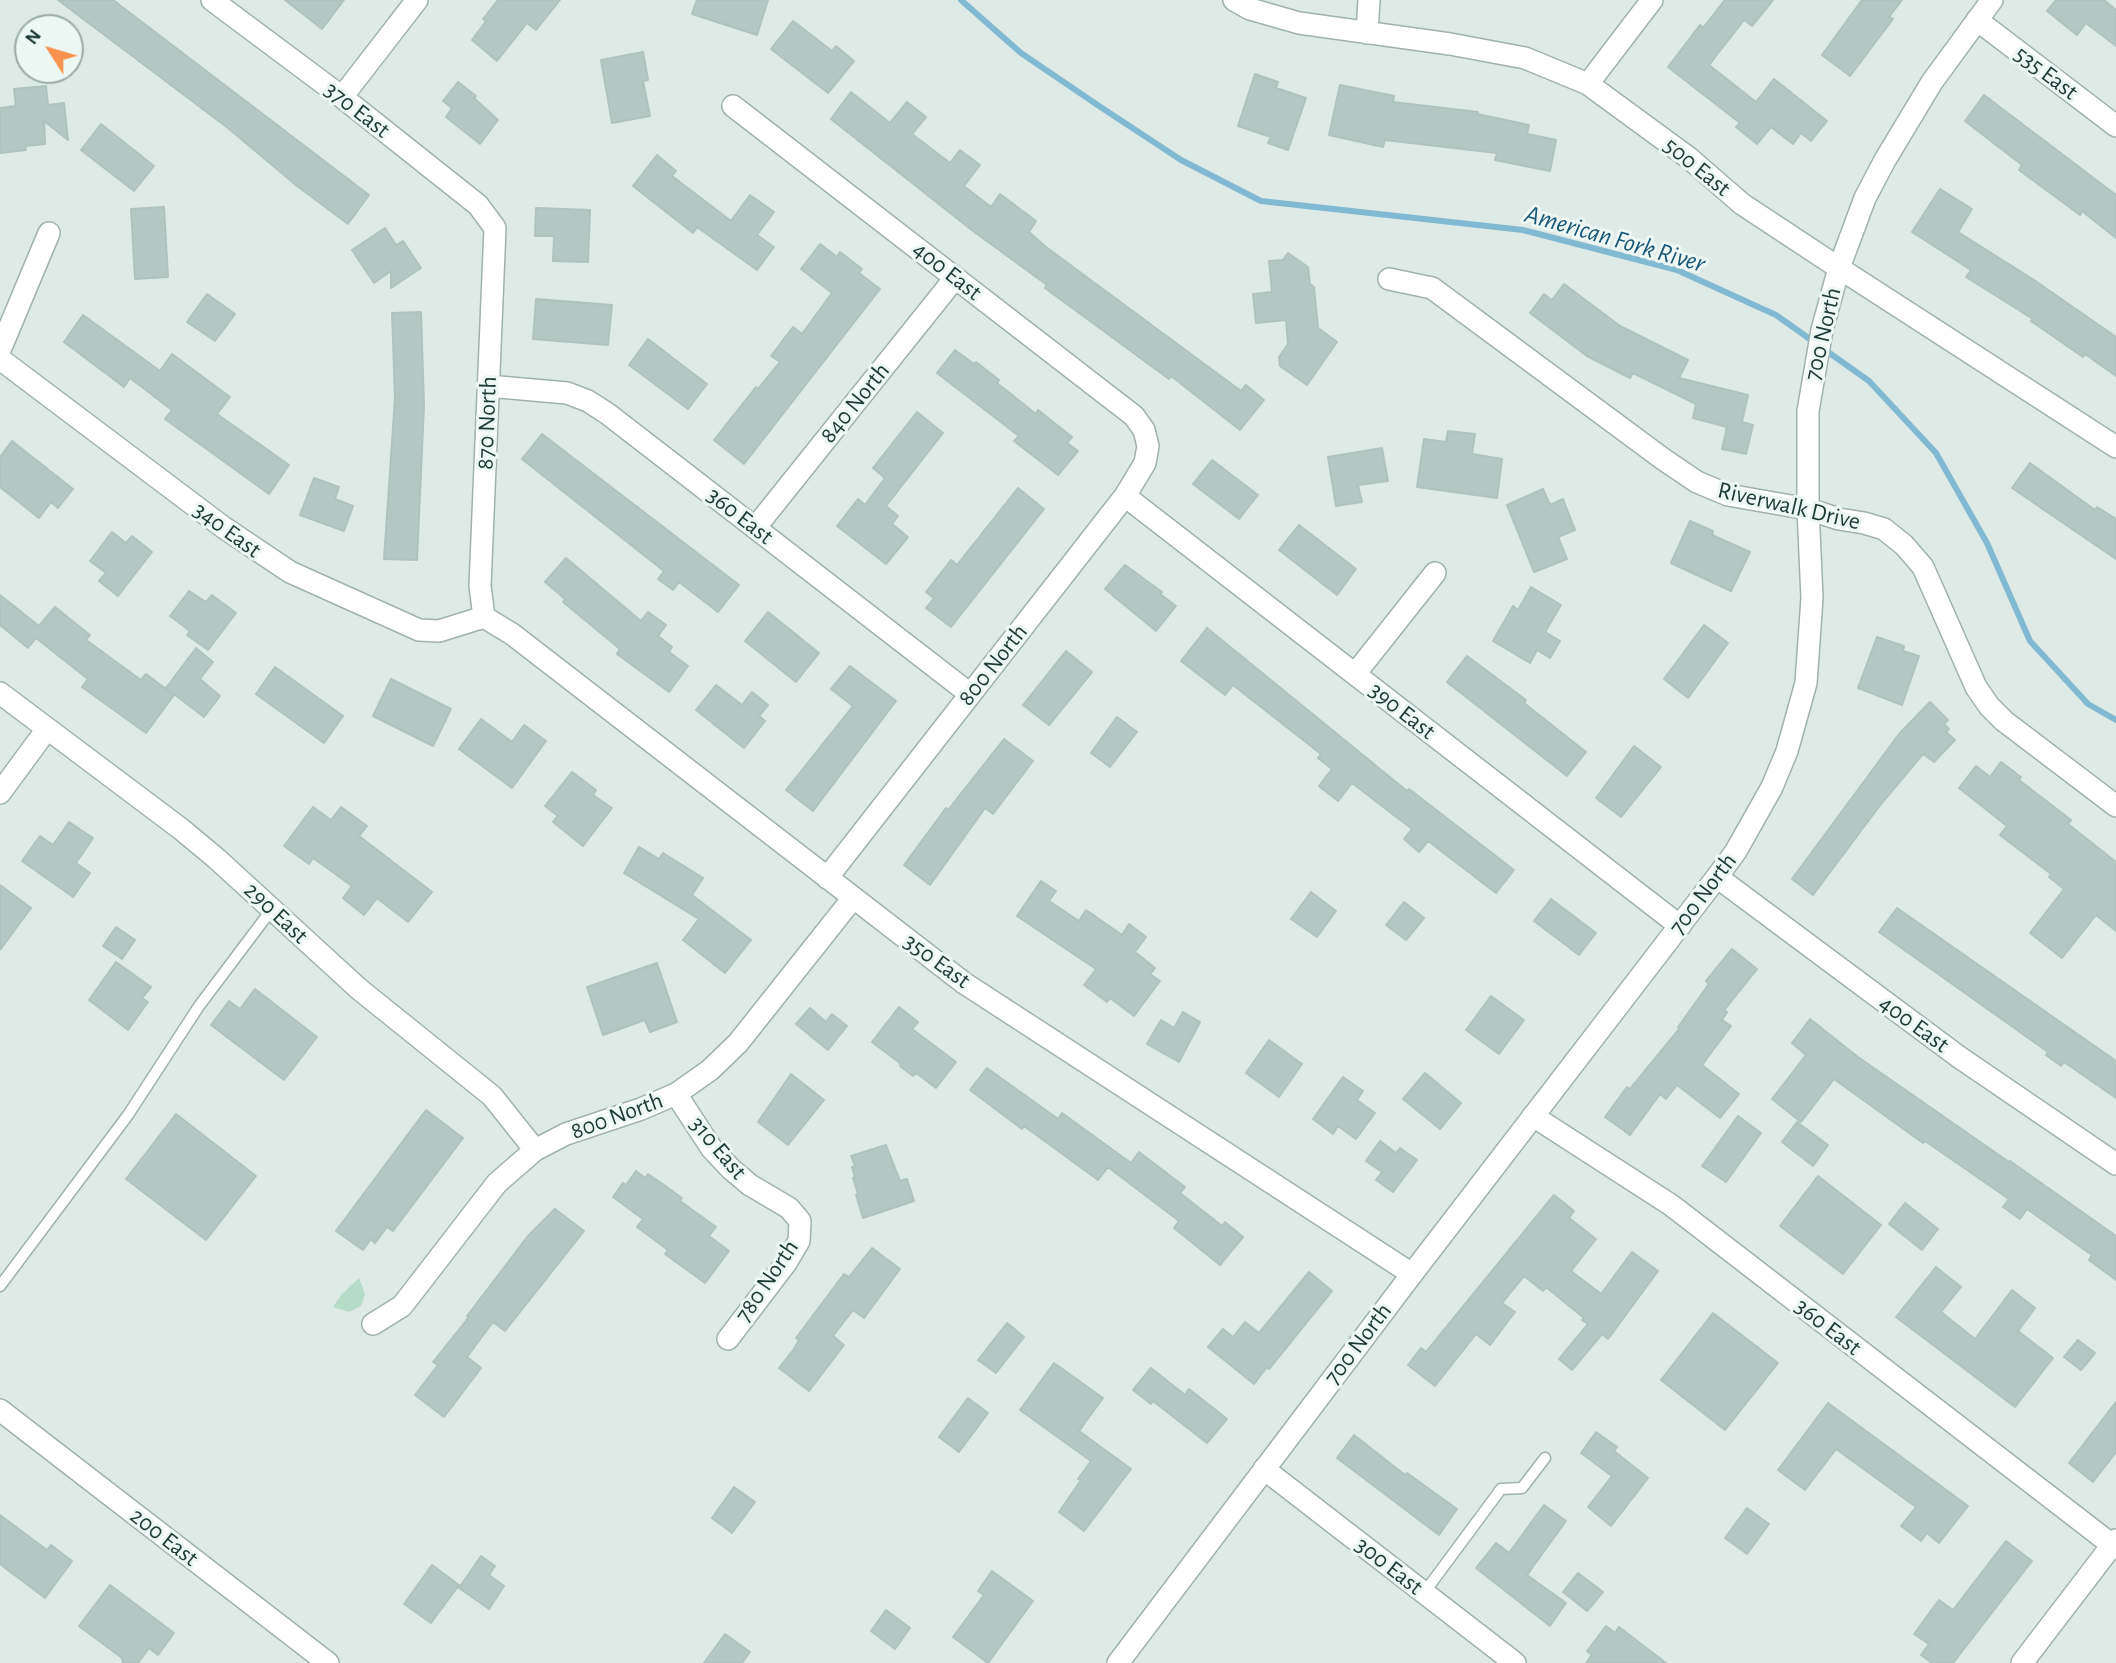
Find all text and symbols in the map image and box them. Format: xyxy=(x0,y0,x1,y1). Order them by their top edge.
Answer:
north arrow xyxy=(14,14,84,84)
text: N xyxy=(22,26,45,48)
street label: 535 East xyxy=(2008,40,2084,106)
street label: 370 East xyxy=(318,75,396,145)
street label: 500 East xyxy=(1658,131,1736,203)
water label: American Fork River xyxy=(1521,198,1709,280)
street label: 400 East xyxy=(907,235,987,307)
street label: 700 North xyxy=(1798,285,1848,383)
street label: 840 North xyxy=(814,357,896,449)
street label: 870 North xyxy=(471,376,503,470)
street label: Riverwalk Drive xyxy=(1715,476,1863,536)
street label: 360 East xyxy=(701,481,779,551)
street label: 340 East xyxy=(187,496,267,564)
street label: 800 North xyxy=(952,618,1034,712)
street label: 390 East xyxy=(1363,676,1441,746)
street label: 700 North xyxy=(1663,848,1743,940)
street label: 290 East xyxy=(238,876,314,950)
street label: 350 East xyxy=(898,927,976,995)
street label: 400 East xyxy=(1873,989,1955,1059)
street label: 800 North xyxy=(567,1086,667,1146)
street label: 310 East xyxy=(683,1111,753,1185)
street label: 780 North xyxy=(729,1234,805,1328)
street label: 360 East xyxy=(1789,1292,1867,1362)
street label: 700 North xyxy=(1318,1298,1398,1390)
street label: 200 East xyxy=(124,1501,204,1573)
street label: 300 East xyxy=(1349,1531,1429,1601)

